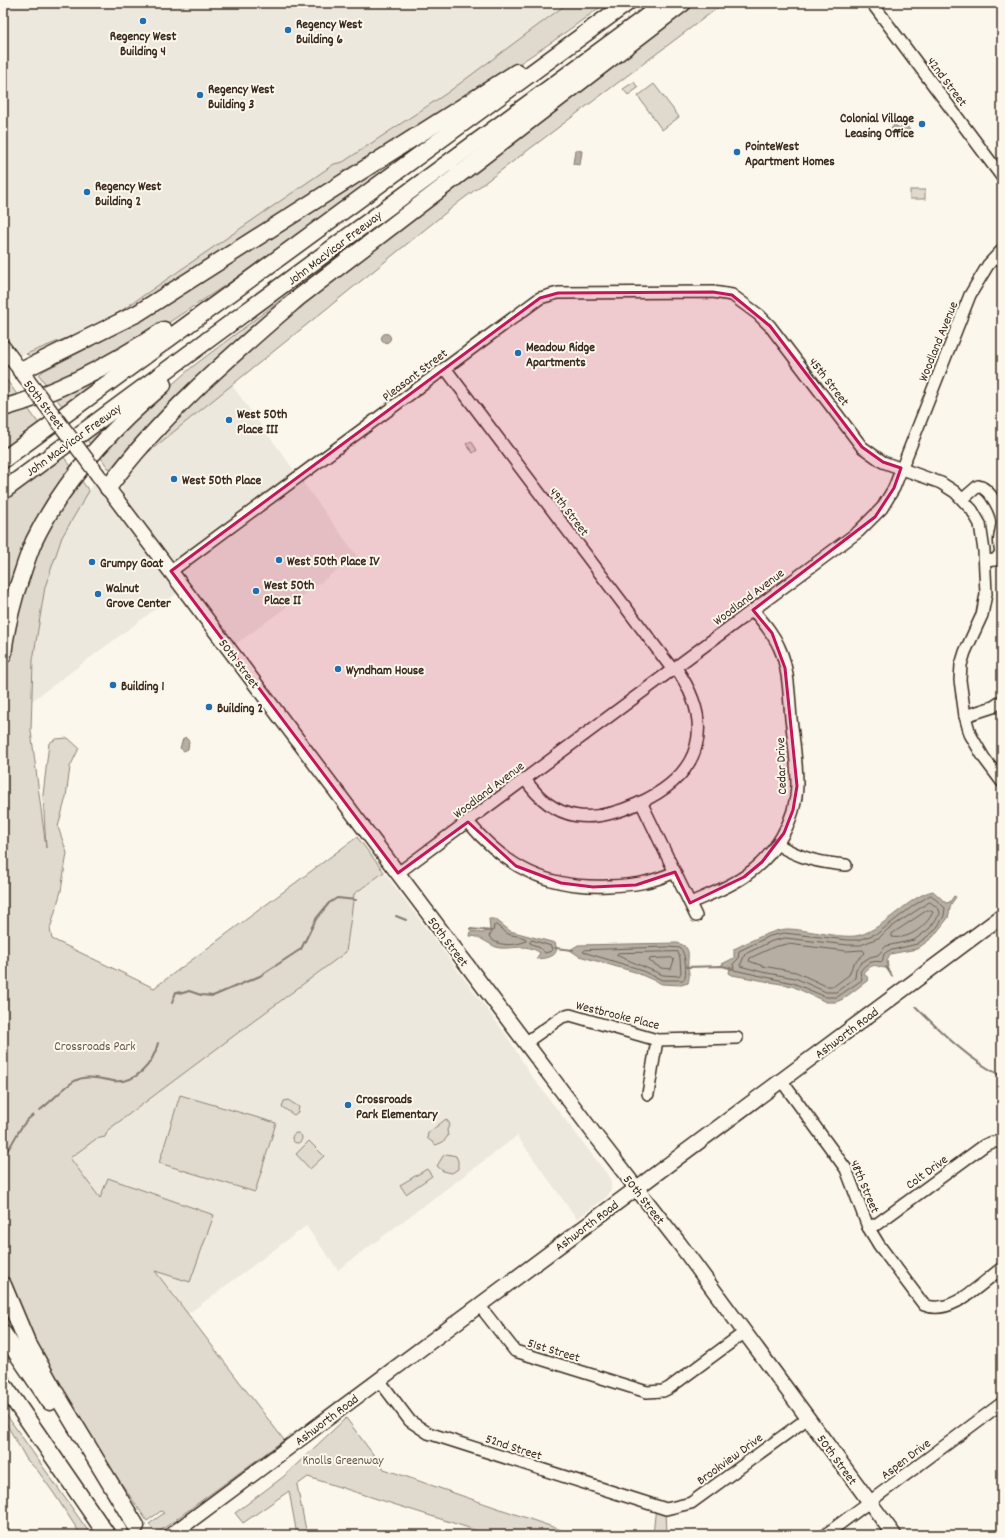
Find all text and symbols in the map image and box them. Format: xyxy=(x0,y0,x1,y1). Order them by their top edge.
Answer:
marker: Regency West Building 4 xyxy=(138,16,148,26)
place label: Regency West Building 6 xyxy=(296,16,363,50)
marker: Regency West Building 6 xyxy=(283,25,293,35)
place label: Regency West Building 4 xyxy=(110,28,176,62)
street label: 42nd Street xyxy=(921,54,971,111)
place label: Regency West Building 3 xyxy=(208,81,275,115)
marker: Regency West Building 3 xyxy=(195,90,205,100)
place label: Colonial Village Leasing Office xyxy=(840,110,914,144)
marker: Colonial Village Leasing Office xyxy=(917,119,927,129)
place label: PointeWest Apartment Homes xyxy=(745,138,835,172)
marker: PointeWest Apartment Homes xyxy=(732,147,742,157)
place label: Regency West Building 2 xyxy=(95,178,162,212)
marker: Regency West Building 2 xyxy=(82,187,92,197)
street label: John MacVicar Freeway xyxy=(284,207,387,291)
street label: Woodland Avenue xyxy=(915,299,964,385)
place label: Meadow Ridge Apartments xyxy=(526,339,595,373)
street label: Pleasant Street xyxy=(379,345,452,407)
marker: Meadow Ridge Apartments xyxy=(513,348,523,358)
street label: 45th Street xyxy=(803,354,853,411)
street label: 50th Street xyxy=(18,376,68,435)
street label: John MacVicar Freeway xyxy=(23,399,127,482)
place label: West 50th Place III xyxy=(237,406,287,440)
marker: West 50th Place III xyxy=(224,415,234,425)
place label: West 50th Place xyxy=(182,472,262,491)
marker: West 50th Place xyxy=(169,474,179,484)
street label: 49th Street xyxy=(543,484,593,541)
place label: West 50th Place IV xyxy=(287,553,380,572)
place label: Grumpy Goat xyxy=(100,555,164,574)
marker: West 50th Place IV xyxy=(274,555,284,565)
marker: Grumpy Goat xyxy=(87,557,97,567)
street label: Woodland Avenue xyxy=(710,565,789,631)
place label: West 50th Place II xyxy=(264,577,314,611)
place label: Walnut Grove Center xyxy=(106,580,172,614)
marker: West 50th Place II xyxy=(251,586,261,596)
marker: Walnut Grove Center xyxy=(93,589,103,599)
street label: 50th Street xyxy=(213,635,263,694)
place label: Wyndham House xyxy=(346,662,424,681)
marker: Wyndham House xyxy=(333,664,343,674)
place label: Building 1 xyxy=(121,678,164,697)
marker: Building 1 xyxy=(108,680,118,690)
place label: Building 2 xyxy=(217,700,263,719)
marker: Building 2 xyxy=(204,702,214,712)
street label: Cedar Drive xyxy=(772,737,793,795)
street label: Woodland Avenue xyxy=(450,758,529,824)
street label: 50th Street xyxy=(422,913,472,972)
street label: Westbrooke Place xyxy=(574,997,661,1036)
street label: Ashworth Road xyxy=(812,1004,883,1064)
park label: Crossroads Park xyxy=(54,1038,136,1057)
place label: Crossroads Park Elementary xyxy=(356,1091,438,1125)
marker: Crossroads Park Elementary xyxy=(343,1100,353,1110)
street label: Colt Drive xyxy=(902,1151,953,1195)
street label: 48th Street xyxy=(844,1158,883,1217)
street label: 50th Street xyxy=(618,1172,669,1230)
street label: Ashworth Road xyxy=(552,1197,623,1257)
street label: 51st Street xyxy=(525,1334,582,1368)
street label: Ashworth Road xyxy=(292,1391,363,1451)
street label: Brookview Drive xyxy=(693,1429,768,1491)
street label: 52nd Street xyxy=(483,1430,544,1466)
street label: 50th Street xyxy=(811,1431,861,1490)
street label: Aspen Drive xyxy=(877,1435,936,1485)
park label: Knolls Greenway xyxy=(302,1452,384,1471)

